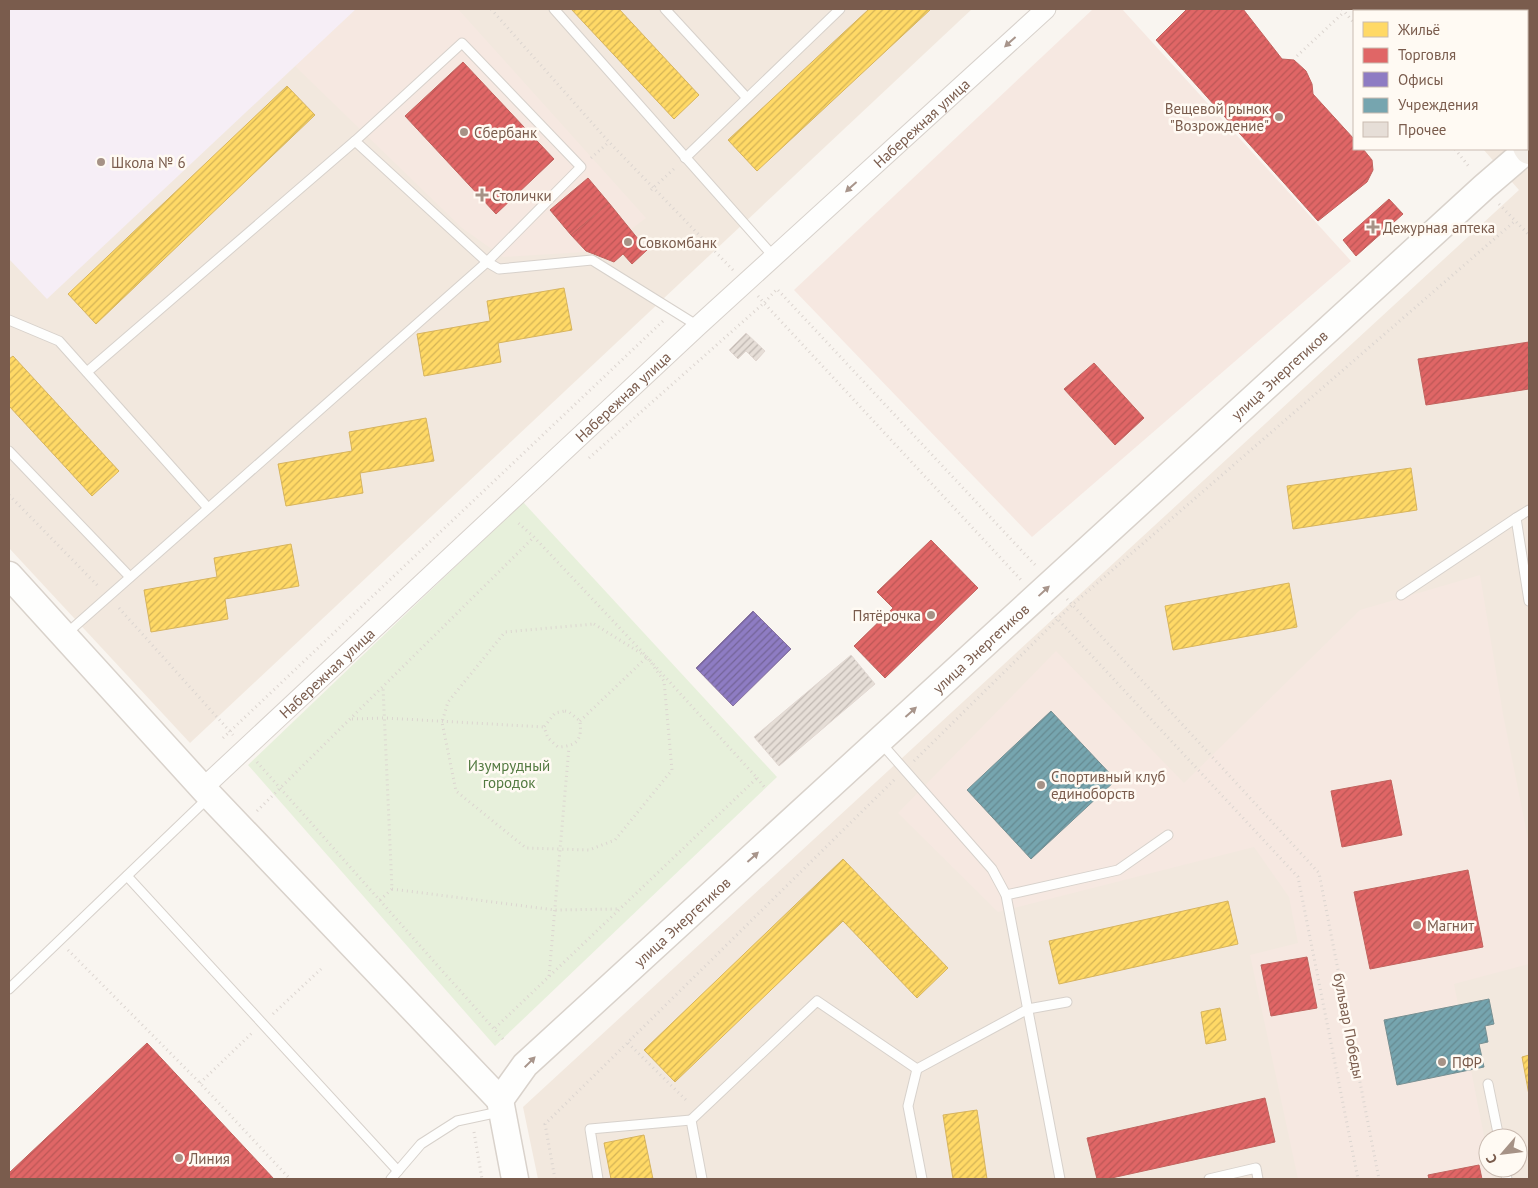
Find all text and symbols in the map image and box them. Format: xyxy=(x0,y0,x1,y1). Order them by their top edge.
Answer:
legend xyxy=(1353,10,1528,150)
text: Жильё xyxy=(1397,20,1440,39)
one-way arrow xyxy=(1004,36,1016,48)
text: Торговля xyxy=(1398,45,1456,64)
text: Офисы xyxy=(1398,70,1443,89)
street label: Набережная улица xyxy=(869,74,973,171)
text: Учреждения xyxy=(1398,95,1478,114)
place label: Вещевой рынок "Возрождение" xyxy=(1165,99,1270,135)
marker: Вещевой рынок "Возрождение" xyxy=(1273,111,1285,123)
text: Прочее xyxy=(1398,120,1446,139)
place label: Сбербанк xyxy=(474,123,538,142)
marker: Сбербанк xyxy=(458,126,470,138)
place label: Школа № 6 xyxy=(111,153,186,172)
marker: Школа № 6 xyxy=(95,156,107,168)
one-way arrow xyxy=(845,181,857,193)
place label: Столички xyxy=(492,186,552,205)
marker: Столички xyxy=(476,189,488,201)
place label: Дежурная аптека xyxy=(1383,218,1495,237)
marker: Дежурная аптека xyxy=(1367,221,1379,233)
place label: Совкомбанк xyxy=(638,233,718,252)
marker: Совкомбанк xyxy=(622,236,634,248)
street label: улица Энергетиков xyxy=(1227,325,1332,423)
street label: Набережная улица xyxy=(571,347,674,445)
one-way arrow xyxy=(1038,585,1050,597)
street label: улица Энергетиков xyxy=(928,599,1033,697)
place label: Пятёрочка xyxy=(853,606,921,625)
marker: Пятёрочка xyxy=(925,609,937,621)
street label: Набережная улица xyxy=(275,624,378,722)
one-way arrow xyxy=(905,706,917,718)
park label: Изумрудный городок xyxy=(468,756,550,792)
place label: Спортивный клуб единоборств xyxy=(1051,767,1166,803)
marker: Спортивный клуб единоборств xyxy=(1035,779,1047,791)
one-way arrow xyxy=(746,851,758,863)
street label: улица Энергетиков xyxy=(629,872,734,970)
place label: Магнит xyxy=(1427,916,1474,935)
marker: Магнит xyxy=(1411,919,1423,931)
street label: бульвар Победы xyxy=(1329,971,1369,1081)
place label: ПФР xyxy=(1452,1053,1482,1072)
one-way arrow xyxy=(523,1056,535,1068)
marker: ПФР xyxy=(1436,1056,1448,1068)
north arrow xyxy=(1478,1128,1528,1178)
place label: Линия xyxy=(188,1149,230,1168)
text: С xyxy=(1482,1151,1501,1167)
marker: Линия xyxy=(173,1152,185,1164)

